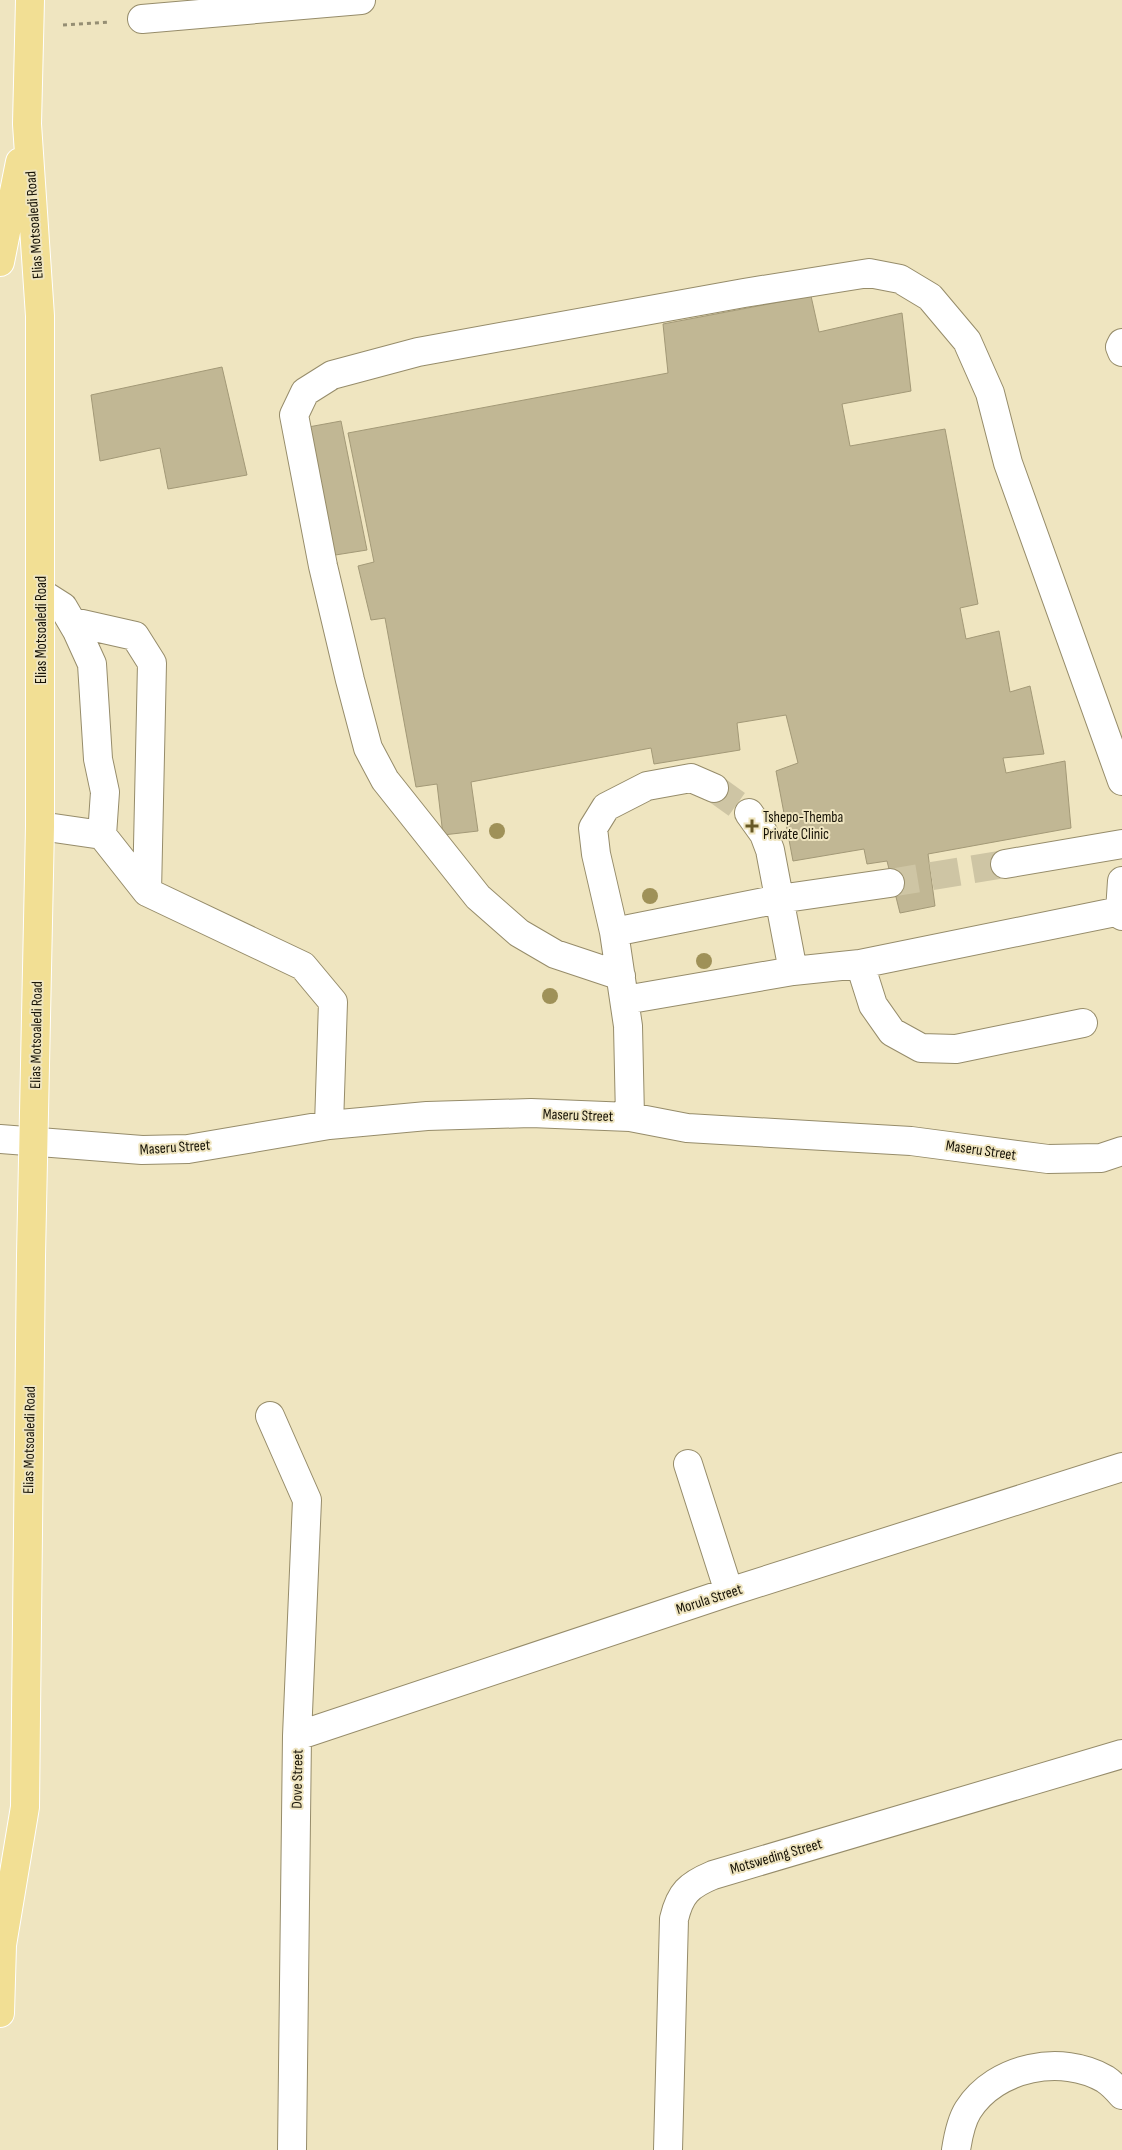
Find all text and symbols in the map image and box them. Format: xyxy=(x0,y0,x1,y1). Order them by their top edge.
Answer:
street label: Elias Motsoaledi Road xyxy=(21,171,48,279)
street label: Elias Motsoaledi Road xyxy=(32,576,51,684)
place label: Tshepo-Themba Private Clinic xyxy=(763,808,844,844)
marker: Tshepo-Themba Private Clinic xyxy=(745,819,759,833)
street label: Elias Motsoaledi Road xyxy=(26,981,47,1089)
street label: Maseru Street xyxy=(542,1105,614,1126)
street label: Maseru Street xyxy=(139,1136,211,1159)
street label: Maseru Street xyxy=(945,1136,1018,1165)
street label: Elias Motsoaledi Road xyxy=(19,1386,40,1494)
street label: Morula Street xyxy=(674,1580,745,1619)
street label: Dove Street xyxy=(287,1749,308,1809)
street label: Motsweding Street xyxy=(728,1834,825,1879)

